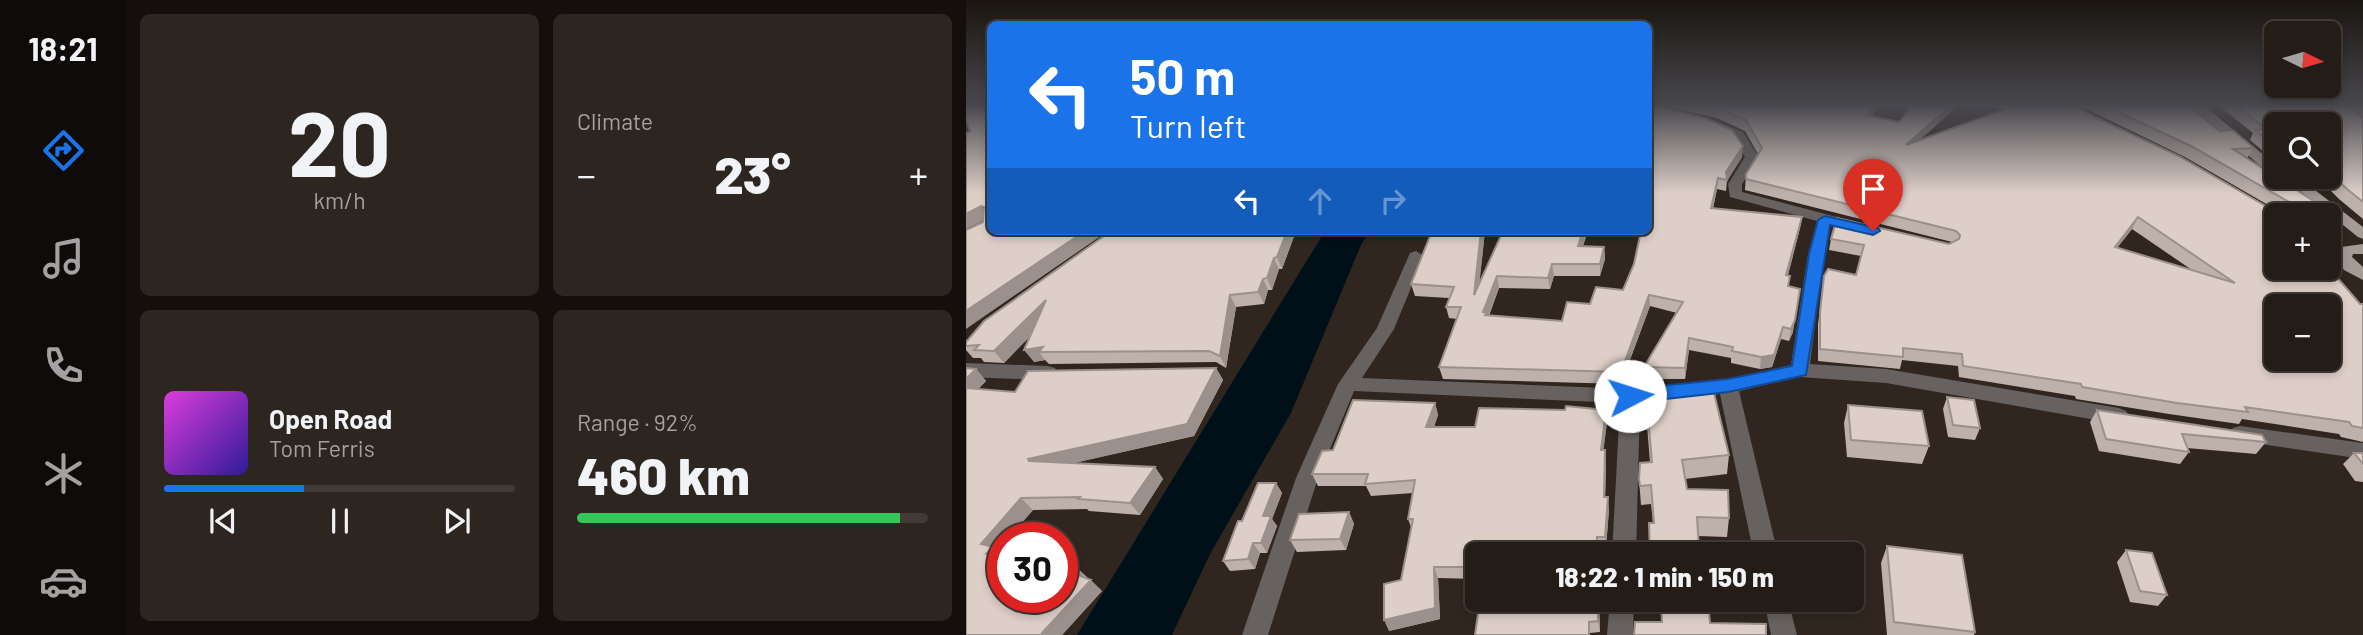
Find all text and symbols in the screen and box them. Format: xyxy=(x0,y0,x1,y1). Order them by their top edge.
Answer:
north arrow xyxy=(2264,21,2342,98)
map controls xyxy=(2264,21,2341,371)
text: 18:21 xyxy=(28,29,98,67)
text: 50 m xyxy=(1130,46,1235,105)
icon: left xyxy=(1015,49,1106,140)
text: 20 xyxy=(288,86,391,195)
text: Turn left xyxy=(1130,106,1247,144)
text: Climate xyxy=(577,107,653,135)
button: search xyxy=(2264,112,2341,189)
icon: directions xyxy=(39,126,88,175)
text: 23° xyxy=(714,142,791,204)
text: − xyxy=(577,151,596,197)
text: + xyxy=(909,151,928,197)
pin xyxy=(1843,159,1903,231)
icon: arrive xyxy=(1854,170,1892,208)
icon: left xyxy=(1228,182,1266,220)
icon: ahead xyxy=(1301,182,1339,220)
icon: right xyxy=(1374,182,1412,220)
text: km/h xyxy=(313,186,366,214)
button: + xyxy=(2264,203,2341,280)
icon: music xyxy=(39,234,88,283)
button: − xyxy=(2264,294,2341,371)
icon: phone xyxy=(39,341,88,390)
position arrow xyxy=(1593,359,1667,433)
text: Open Road xyxy=(269,403,392,434)
text: Range · 92% xyxy=(577,408,698,436)
text: Tom Ferris xyxy=(269,434,375,462)
text: 460 km xyxy=(577,443,750,505)
icon: climate xyxy=(39,449,88,498)
icon: previous xyxy=(204,502,242,540)
icon: pause xyxy=(321,502,359,540)
icon: next xyxy=(438,502,476,540)
speed limit sign: 30 xyxy=(987,522,1078,613)
icon: car xyxy=(39,557,88,606)
text: 18:22 · 1 min · 150 m xyxy=(1555,561,1774,592)

